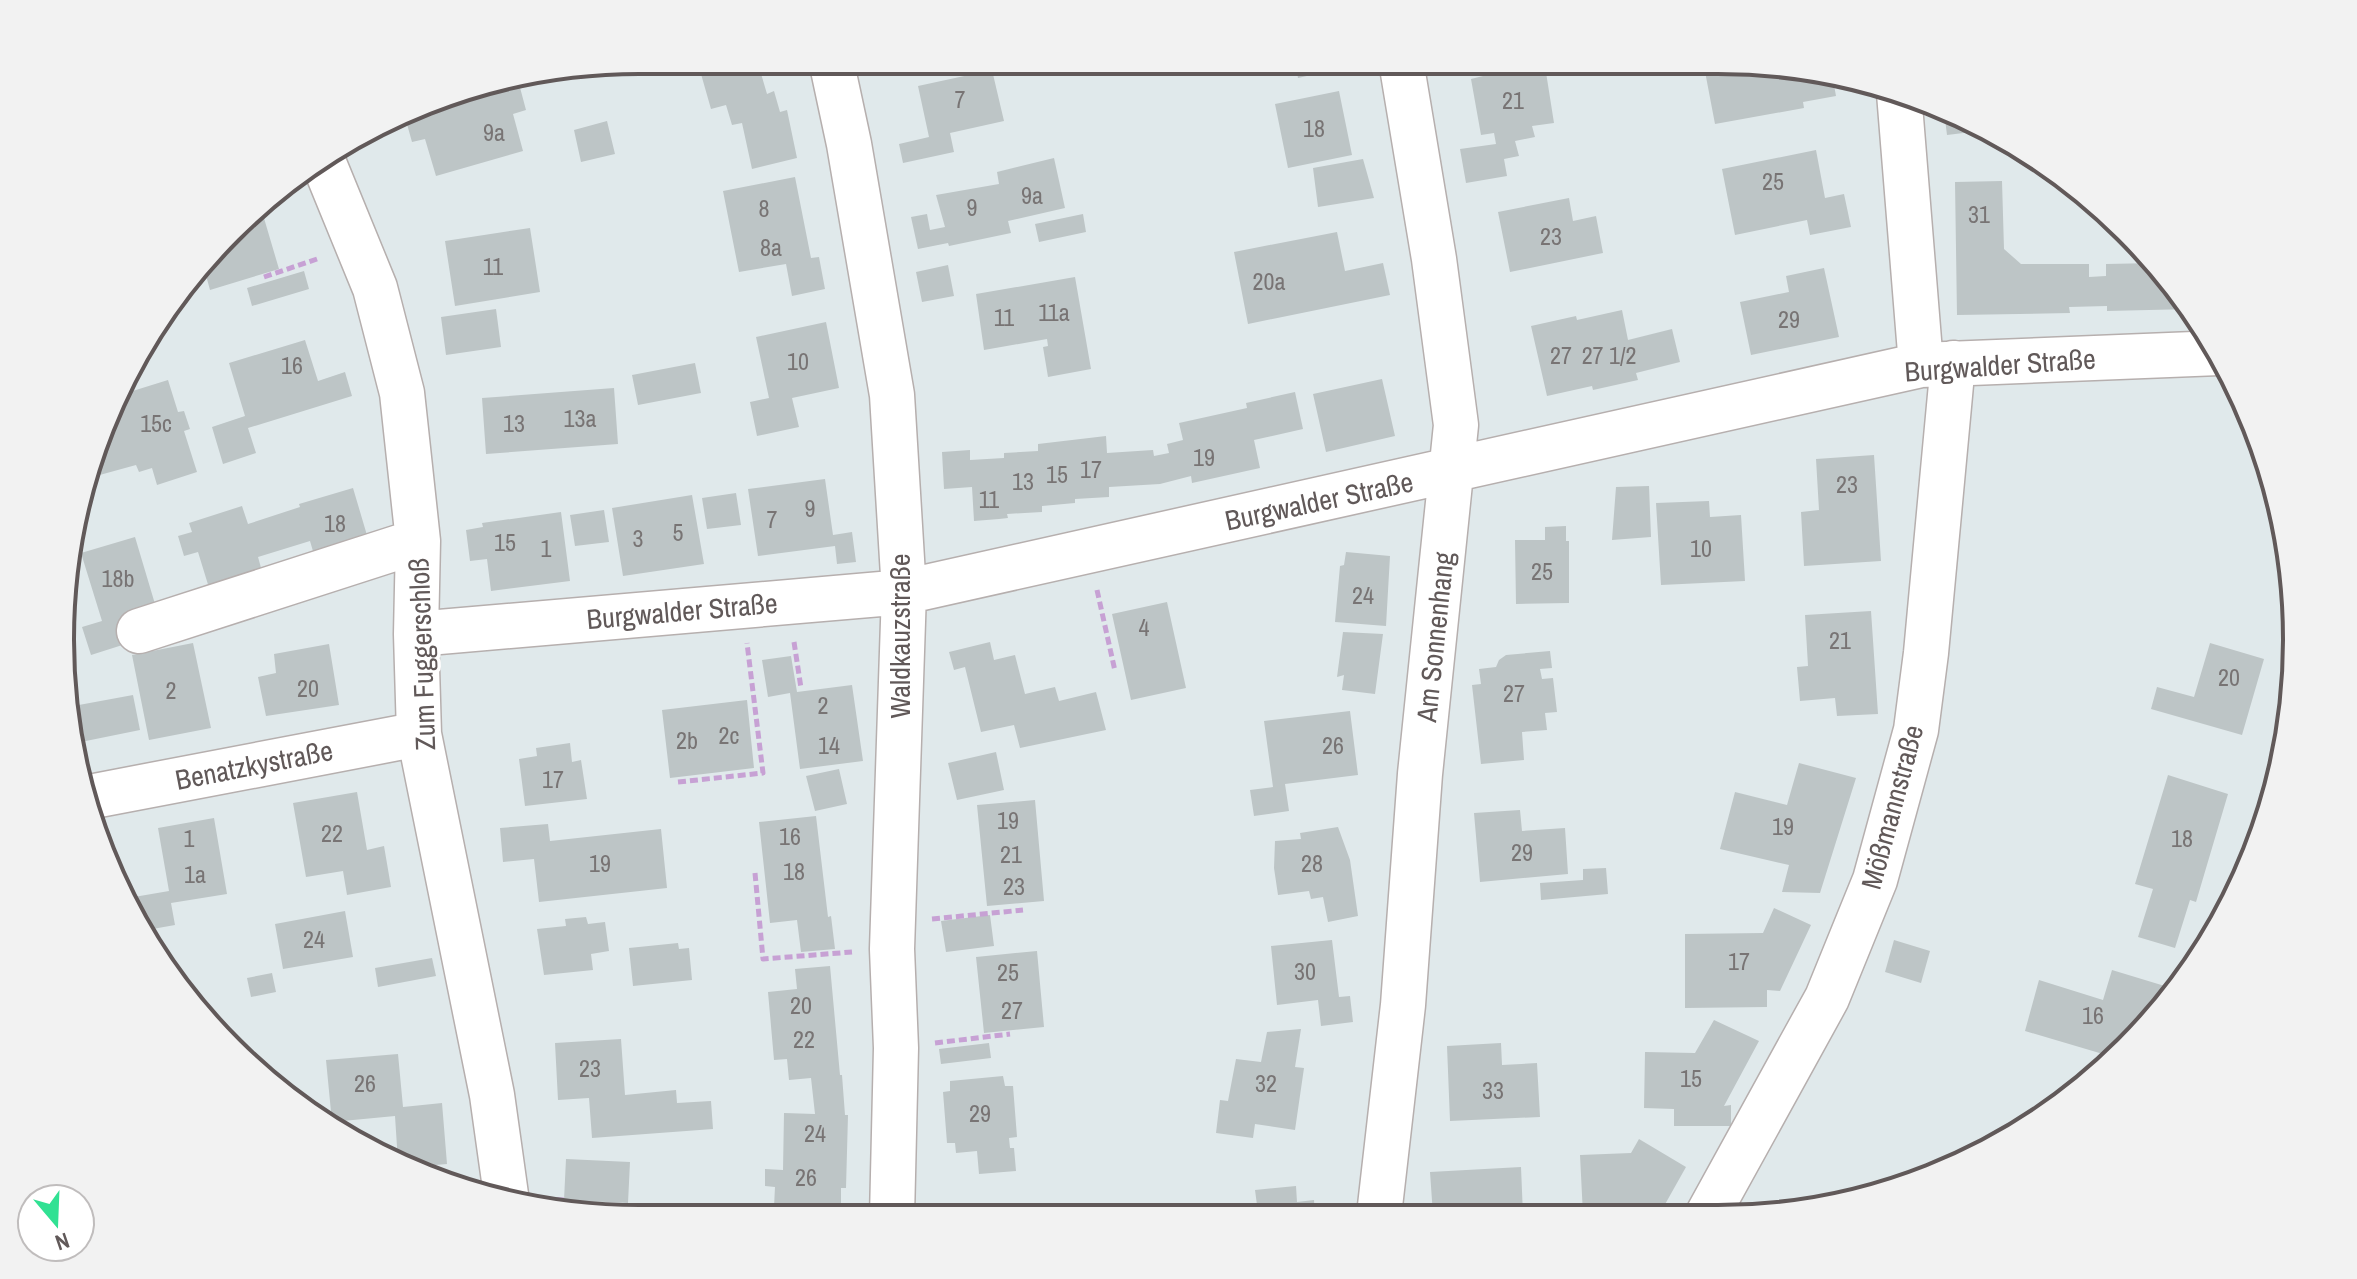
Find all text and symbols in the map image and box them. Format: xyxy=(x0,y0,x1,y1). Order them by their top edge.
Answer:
house number: 7 xyxy=(955,83,966,115)
house number: 21 xyxy=(1502,84,1524,116)
house number: 18 xyxy=(1303,112,1325,144)
house number: 9a xyxy=(483,116,505,148)
house number: 25 xyxy=(1762,165,1784,197)
house number: 9a xyxy=(1021,179,1043,211)
house number: 9 xyxy=(967,191,977,223)
house number: 8 xyxy=(759,192,769,224)
house number: 31 xyxy=(1968,198,1990,230)
house number: 23 xyxy=(1540,220,1562,252)
house number: 8a xyxy=(760,231,782,263)
house number: 11 xyxy=(483,250,503,282)
house number: 20a xyxy=(1253,265,1285,297)
house number: 11a xyxy=(1038,296,1070,328)
house number: 11 xyxy=(994,301,1014,333)
house number: 29 xyxy=(1778,303,1800,335)
house number: 27 xyxy=(1550,339,1572,371)
house number: 27 1/2 xyxy=(1582,339,1636,371)
street label: Burgwalder Straße xyxy=(1903,339,2097,391)
house number: 10 xyxy=(787,345,809,377)
house number: 16 xyxy=(281,349,303,381)
house number: 13a xyxy=(564,402,596,434)
house number: 15c xyxy=(140,407,172,439)
house number: 13 xyxy=(503,407,525,439)
house number: 19 xyxy=(1193,441,1215,473)
house number: 17 xyxy=(1080,453,1102,485)
house number: 15 xyxy=(1046,458,1068,490)
street label: Burgwalder Straße xyxy=(1221,463,1417,539)
house number: 13 xyxy=(1012,465,1034,497)
house number: 23 xyxy=(1836,468,1858,500)
house number: 11 xyxy=(979,483,999,515)
house number: 9 xyxy=(805,492,815,524)
house number: 7 xyxy=(767,503,778,535)
house number: 18 xyxy=(324,507,346,539)
house number: 5 xyxy=(673,516,684,548)
house number: 3 xyxy=(633,522,643,554)
house number: 15 xyxy=(494,526,516,558)
house number: 1 xyxy=(541,532,552,564)
house number: 10 xyxy=(1690,532,1712,564)
street label: Am Sonnenhang xyxy=(1407,550,1463,725)
street label: Waldkauzstraße xyxy=(881,553,919,719)
house number: 25 xyxy=(1531,555,1553,587)
street label: Zum Fuggerschloß xyxy=(400,557,444,751)
house number: 18b xyxy=(102,562,134,594)
house number: 24 xyxy=(1352,579,1374,611)
street label: Burgwalder Straße xyxy=(585,584,779,638)
house number: 4 xyxy=(1139,611,1150,643)
house number: 21 xyxy=(1829,624,1851,656)
house number: 20 xyxy=(2218,661,2240,693)
house number: 20 xyxy=(297,672,319,704)
house number: 2 xyxy=(166,674,176,706)
house number: 27 xyxy=(1503,677,1525,709)
house number: 2 xyxy=(818,689,828,721)
house number: 2c xyxy=(719,719,740,751)
street label: Mößmannstraße xyxy=(1852,721,1932,893)
house number: 2b xyxy=(676,724,698,756)
house number: 14 xyxy=(818,729,840,761)
house number: 26 xyxy=(1322,729,1344,761)
street label: Benatzkystraße xyxy=(172,731,336,799)
house number: 17 xyxy=(542,763,564,795)
house number: 19 xyxy=(997,804,1019,836)
house number: 19 xyxy=(1772,810,1794,842)
house number: 22 xyxy=(321,817,343,849)
house number: 16 xyxy=(779,820,801,852)
house number: 1 xyxy=(184,822,195,854)
house number: 18 xyxy=(2171,822,2193,854)
house number: 29 xyxy=(1511,836,1533,868)
house number: 21 xyxy=(1000,838,1022,870)
house number: 19 xyxy=(589,847,611,879)
house number: 28 xyxy=(1301,847,1323,879)
house number: 18 xyxy=(783,855,805,887)
house number: 1a xyxy=(184,858,206,890)
house number: 23 xyxy=(1003,870,1025,902)
house number: 24 xyxy=(303,923,325,955)
house number: 17 xyxy=(1728,945,1750,977)
house number: 30 xyxy=(1294,955,1316,987)
house number: 25 xyxy=(997,956,1019,988)
house number: 20 xyxy=(790,989,812,1021)
house number: 27 xyxy=(1001,994,1023,1026)
house number: 16 xyxy=(2082,999,2104,1031)
house number: 22 xyxy=(793,1023,815,1055)
house number: 23 xyxy=(579,1052,601,1084)
house number: 15 xyxy=(1680,1062,1702,1094)
house number: 26 xyxy=(354,1067,376,1099)
house number: 32 xyxy=(1255,1067,1277,1099)
house number: 33 xyxy=(1482,1074,1504,1106)
house number: 29 xyxy=(969,1097,991,1129)
house number: 24 xyxy=(804,1117,826,1149)
house number: 26 xyxy=(795,1161,817,1193)
north arrow xyxy=(16,1183,96,1263)
text: N xyxy=(51,1226,74,1258)

